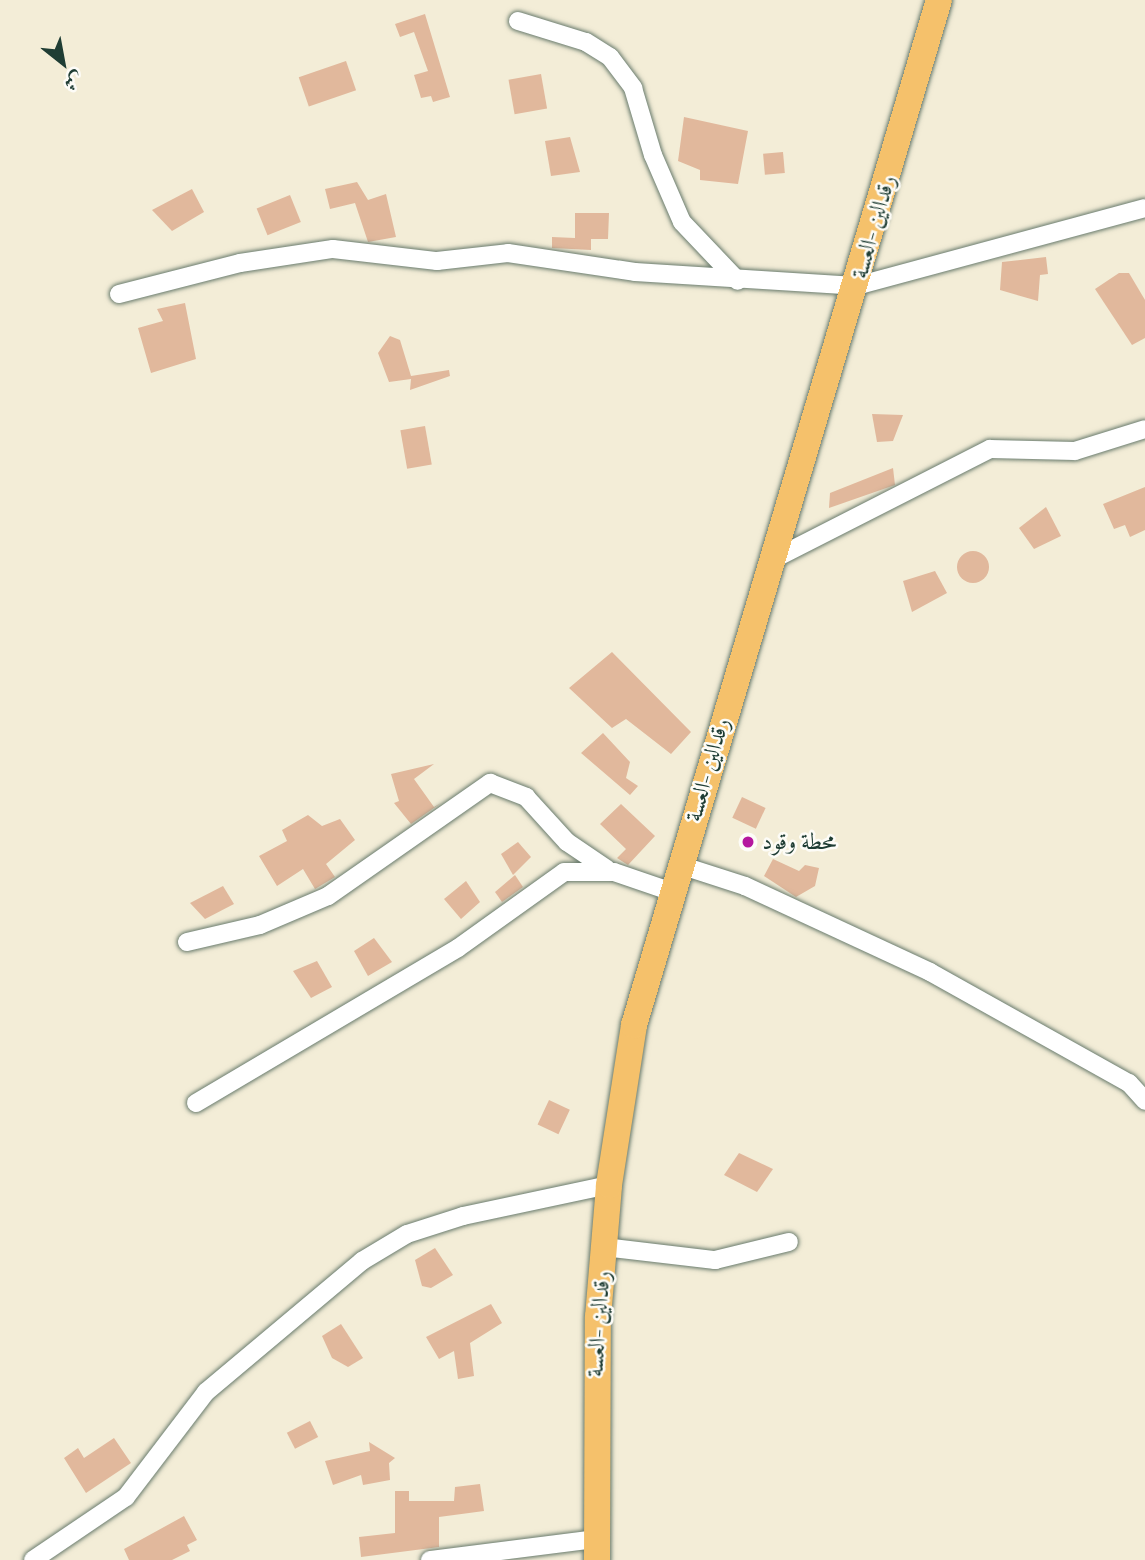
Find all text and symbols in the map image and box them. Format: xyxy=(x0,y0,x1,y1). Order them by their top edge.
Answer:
north arrow xyxy=(28,28,98,98)
text: ش xyxy=(60,66,88,96)
street label: رقدالين -العسة xyxy=(846,172,902,282)
street label: رقدالين -العسة xyxy=(680,715,736,825)
place label: محطة وقود xyxy=(762,828,836,856)
marker: محطة وقود xyxy=(740,834,756,850)
street label: رقدالين -العسة xyxy=(582,1270,616,1378)

